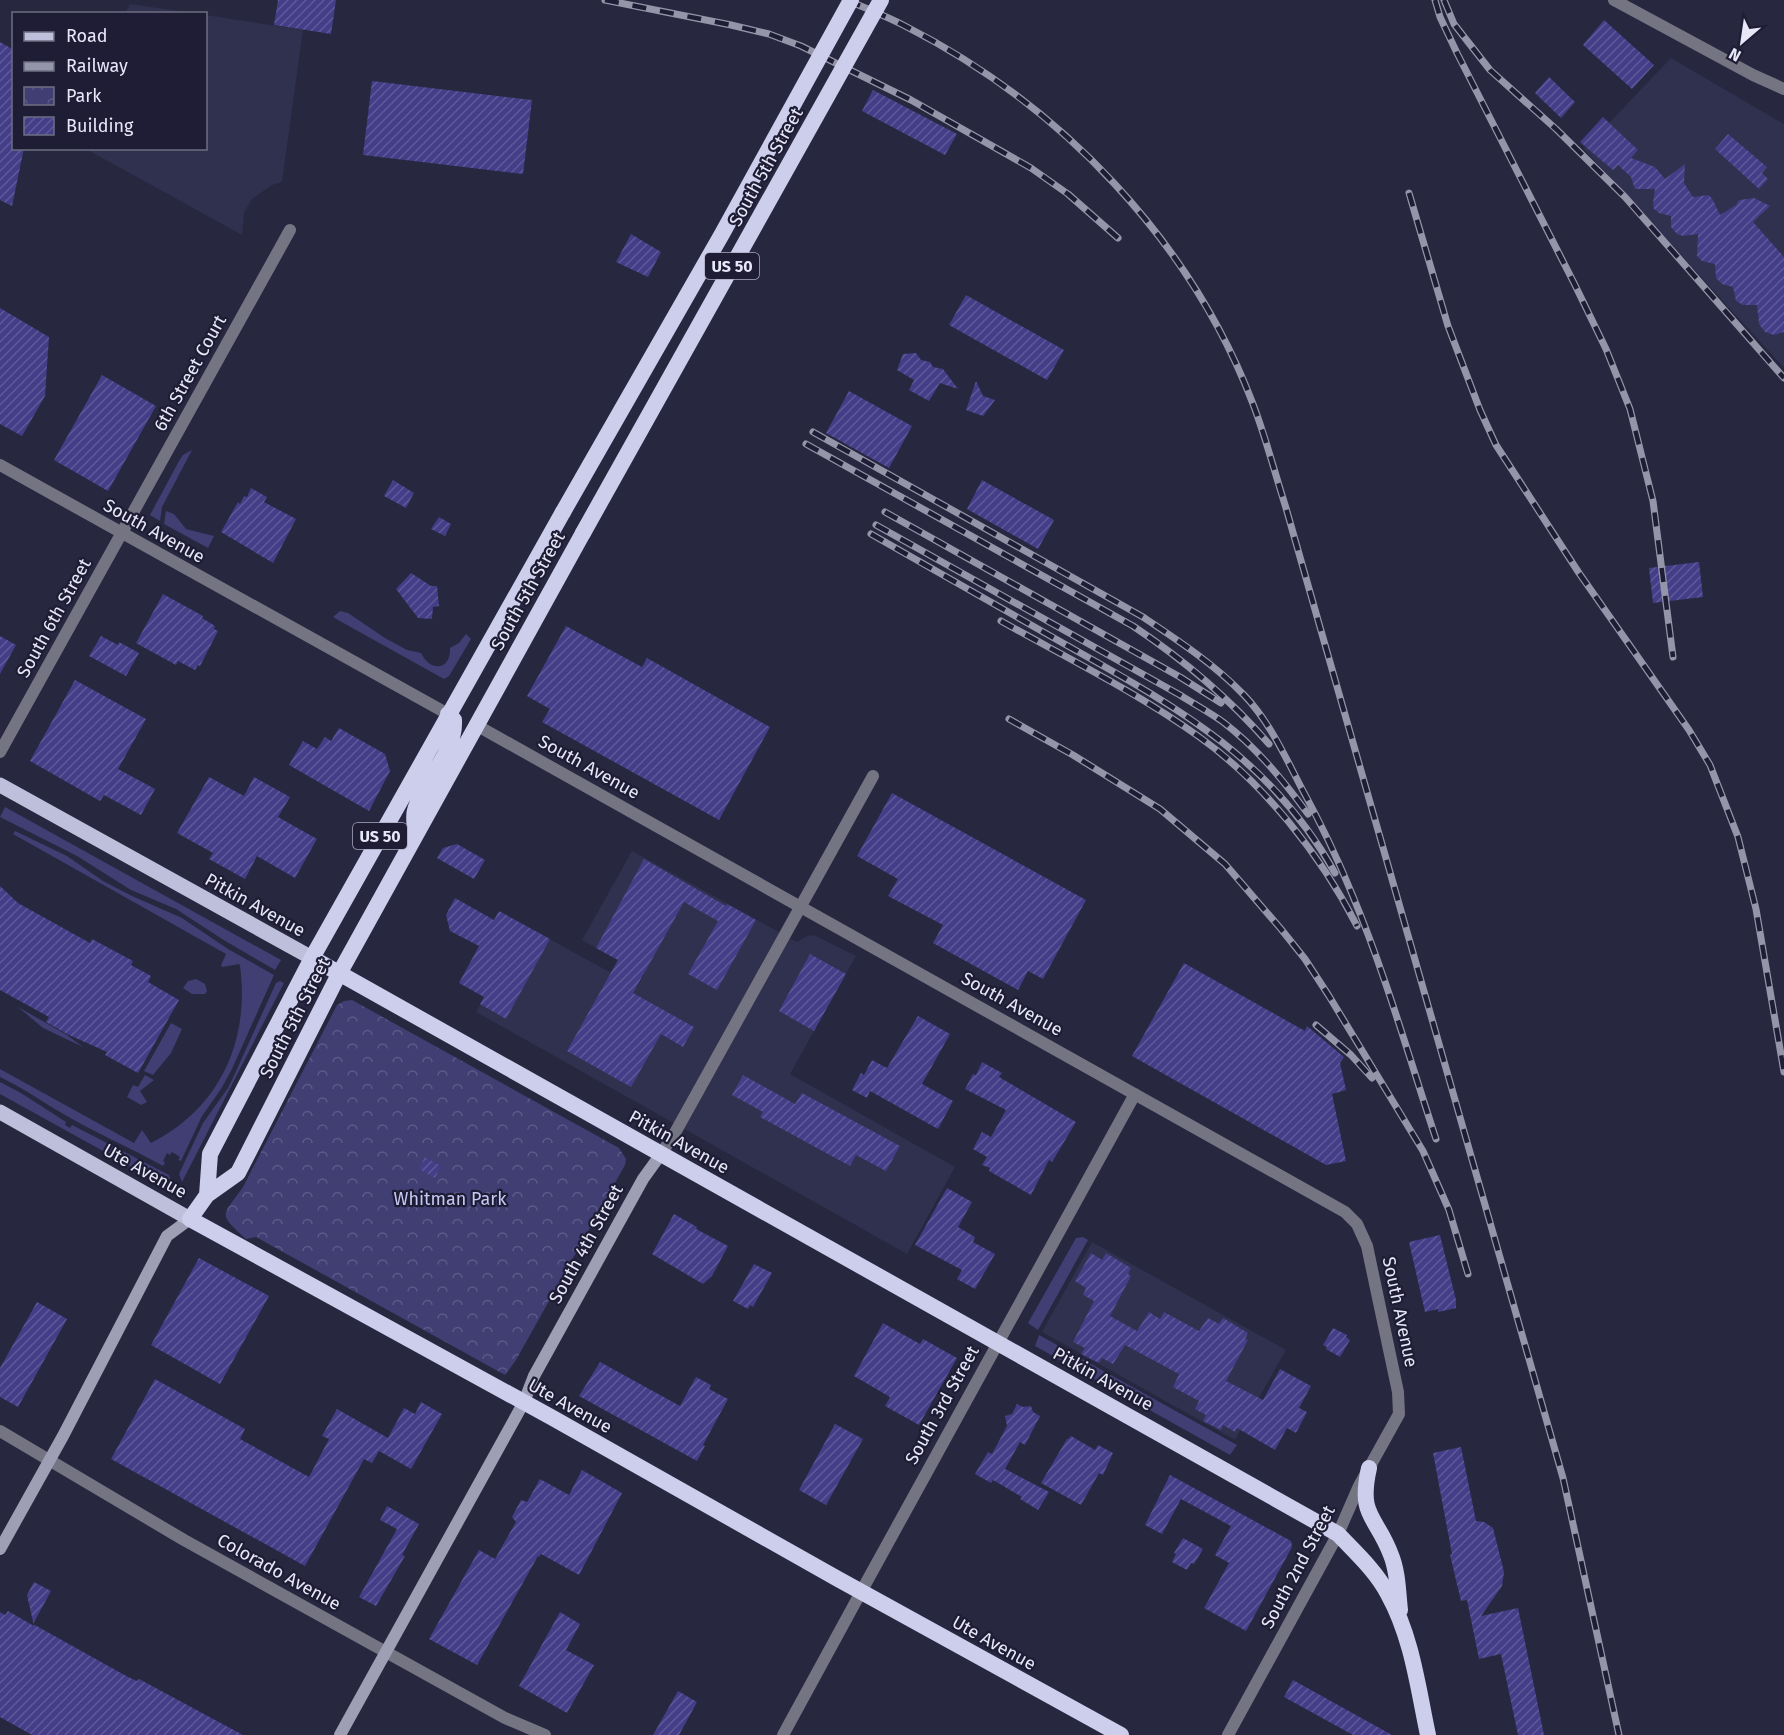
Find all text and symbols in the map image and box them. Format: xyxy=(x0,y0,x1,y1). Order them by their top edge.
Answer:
legend xyxy=(12,12,207,150)
north arrow xyxy=(1712,12,1772,72)
text: Road xyxy=(66,25,108,47)
text: N xyxy=(1726,44,1744,66)
text: Railway xyxy=(66,55,128,77)
text: Park xyxy=(66,85,102,107)
street label: South 5th Street xyxy=(724,103,808,230)
text: Building xyxy=(66,115,134,137)
road number: US 50 xyxy=(705,253,759,279)
street label: 6th Street Court xyxy=(149,311,231,435)
street label: South Avenue xyxy=(100,494,208,568)
street label: South 5th Street xyxy=(486,527,570,654)
street label: South 6th Street xyxy=(12,554,96,681)
street label: South Avenue xyxy=(535,730,643,804)
road number: US 50 xyxy=(353,823,407,849)
street label: Pitkin Avenue xyxy=(201,868,309,942)
street label: South 5th Street xyxy=(255,954,335,1082)
street label: South Avenue xyxy=(958,967,1066,1041)
street label: Pitkin Avenue xyxy=(625,1105,733,1179)
street label: Ute Avenue xyxy=(99,1139,191,1203)
street label: South 4th Street xyxy=(544,1180,628,1307)
park label: Whitman Park xyxy=(394,1188,507,1210)
street label: South Avenue xyxy=(1378,1255,1422,1369)
street label: South 3rd Street xyxy=(900,1341,984,1468)
street label: Pitkin Avenue xyxy=(1049,1342,1157,1416)
street label: Ute Avenue xyxy=(524,1374,616,1438)
street label: South 2nd Street xyxy=(1256,1501,1340,1632)
street label: Colorado Avenue xyxy=(213,1529,345,1615)
street label: Ute Avenue xyxy=(948,1611,1040,1675)

